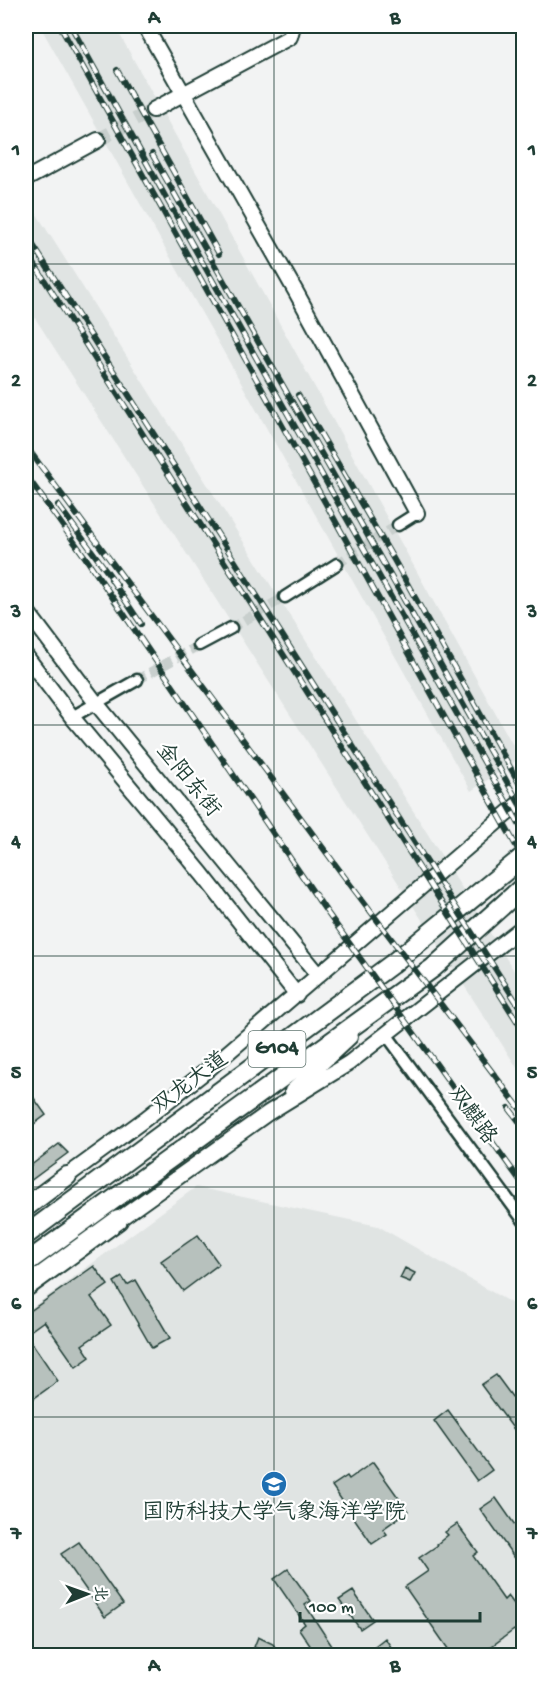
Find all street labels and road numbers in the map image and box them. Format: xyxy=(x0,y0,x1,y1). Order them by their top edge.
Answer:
street label: 金阳东街 xyxy=(149,737,226,823)
road number: G104 xyxy=(248,1031,306,1067)
street label: 双龙大道 xyxy=(147,1046,234,1121)
street label: 双麒路 xyxy=(441,1080,503,1150)

